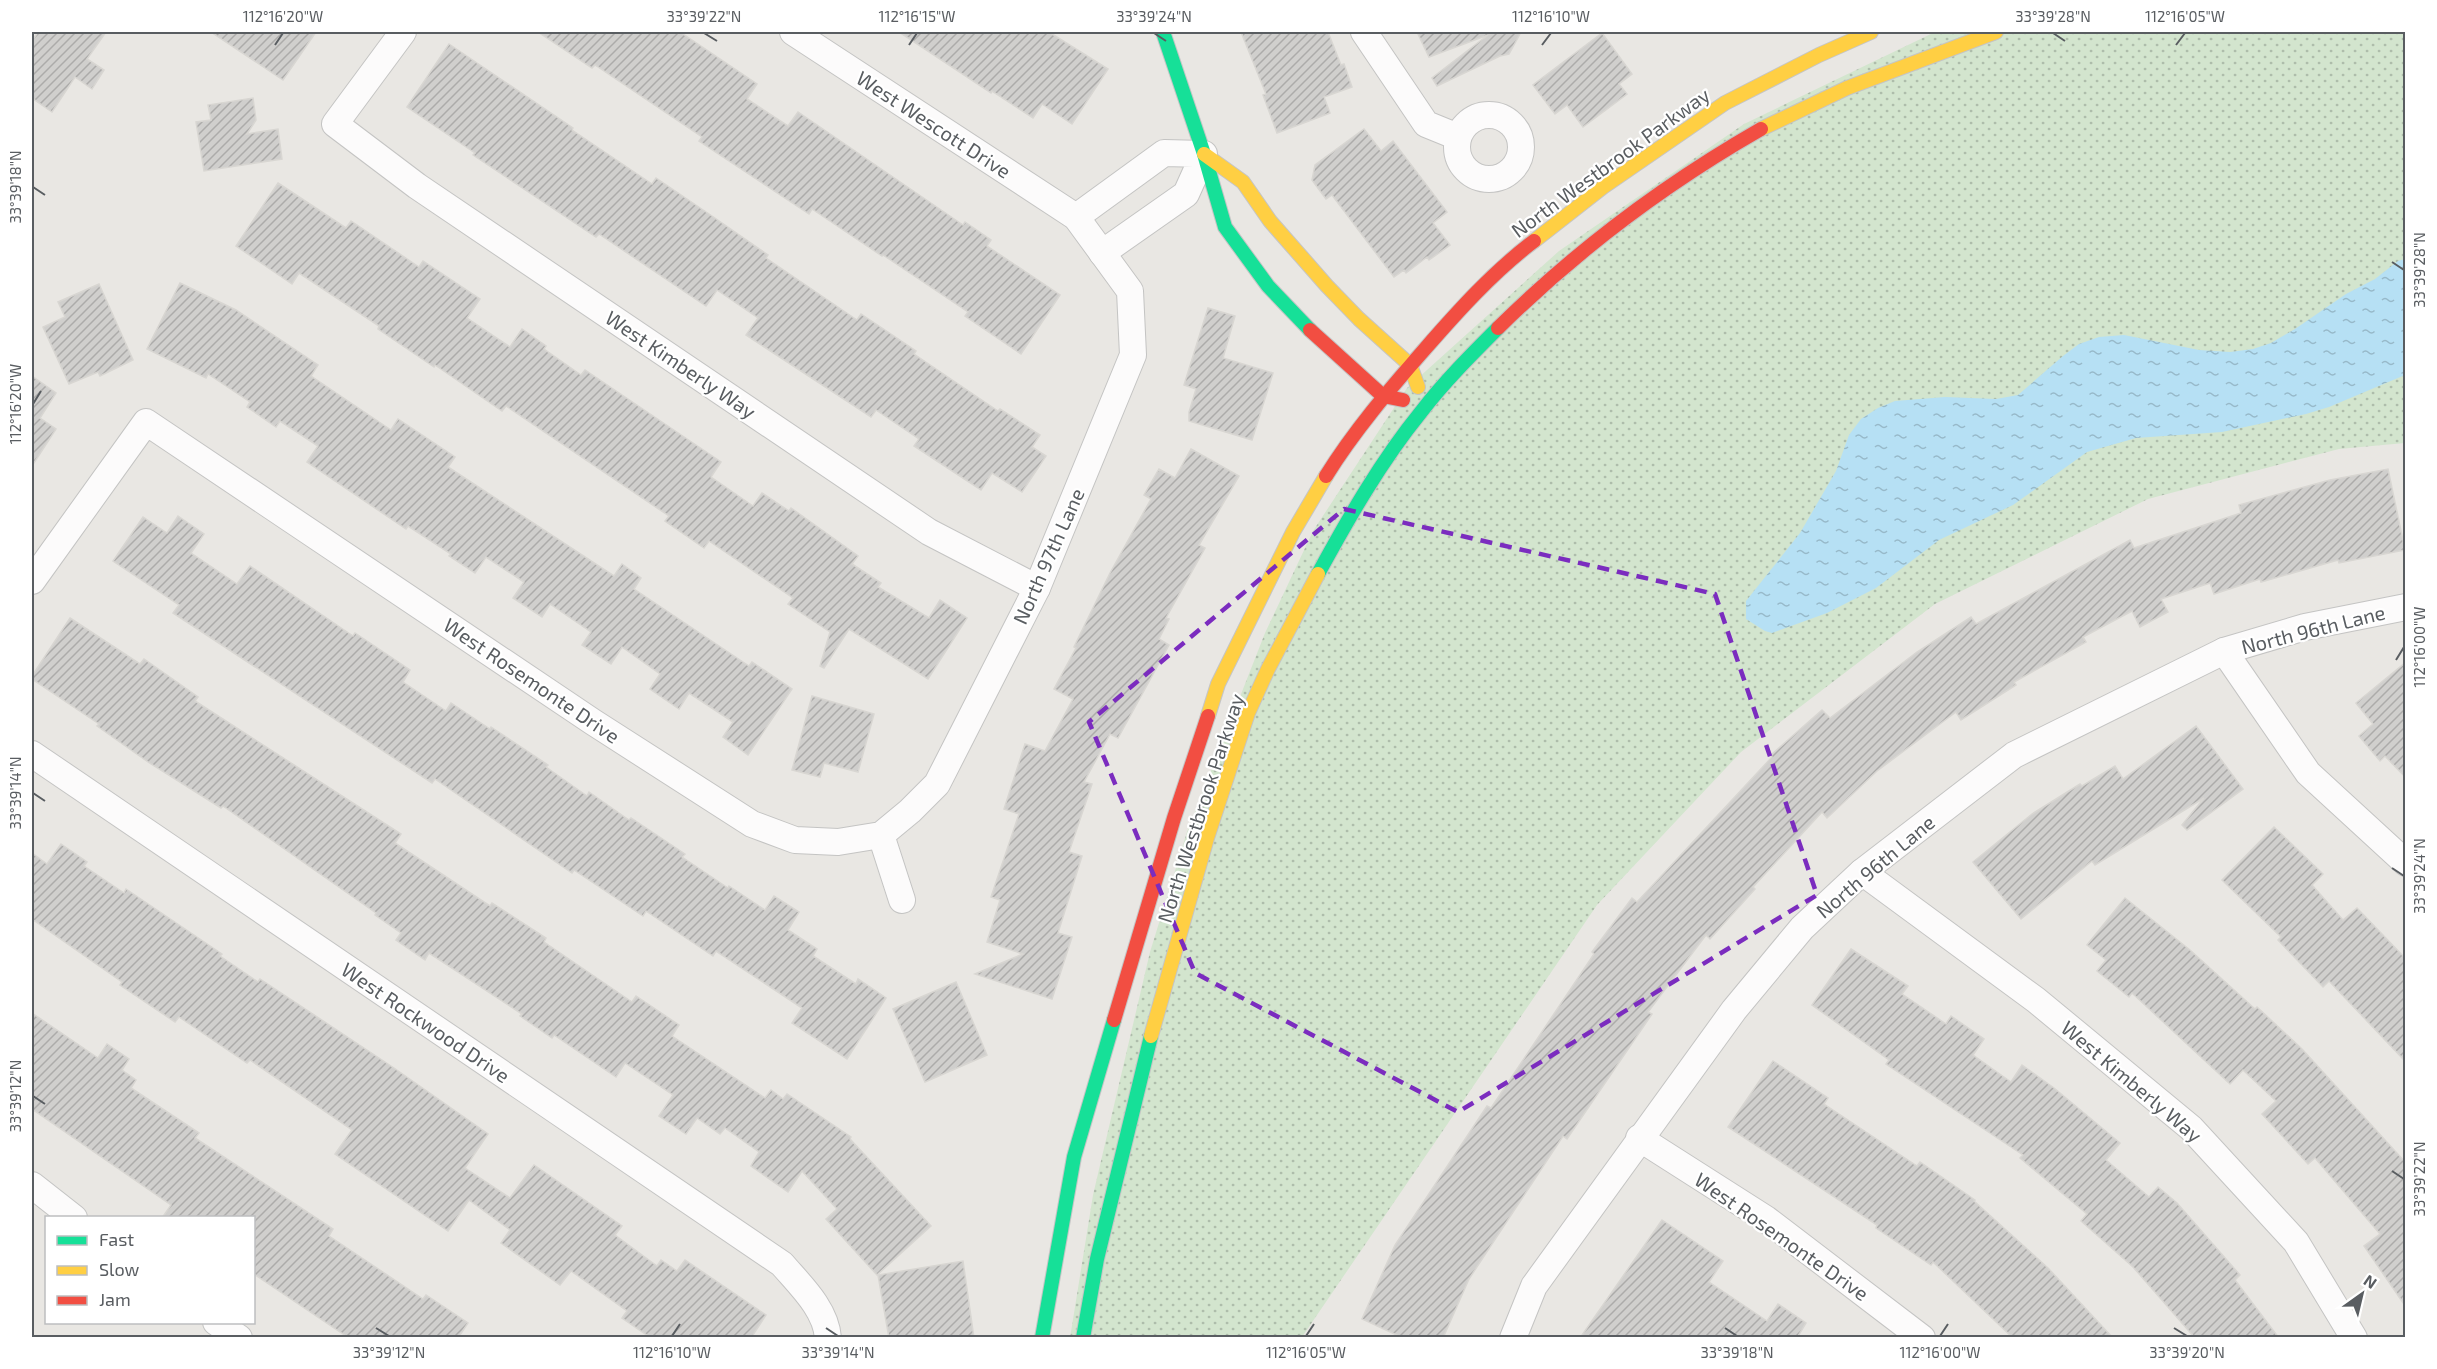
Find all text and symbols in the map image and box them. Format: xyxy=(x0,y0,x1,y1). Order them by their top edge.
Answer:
text: 112°16'20"W xyxy=(243,7,323,25)
text: 33°39'22"N xyxy=(667,7,741,25)
text: 112°16'15"W xyxy=(878,7,956,25)
text: 33°39'24"N xyxy=(1116,7,1192,25)
text: 112°16'10"W xyxy=(1512,7,1590,25)
text: 33°39'28"N xyxy=(2015,7,2091,25)
text: 112°16'05"W xyxy=(2145,7,2225,25)
street label: West Wescott Drive xyxy=(852,65,1016,183)
street label: North Westbrook Parkway xyxy=(1506,82,1714,242)
text: 33°39'18"N xyxy=(6,150,24,224)
text: 33°39'28"N xyxy=(2410,232,2428,308)
street label: West Kimberly Way xyxy=(601,305,761,423)
text: 112°16'20"W xyxy=(6,364,24,444)
street label: North 97th Lane xyxy=(1007,484,1089,628)
street label: North 96th Lane xyxy=(2239,600,2387,658)
text: 112°16'00"W xyxy=(2410,606,2428,688)
street label: West Rosemonte Drive xyxy=(440,612,624,748)
street label: North Westbrook Parkway xyxy=(1152,690,1249,925)
text: 33°39'14"N xyxy=(6,756,24,830)
street label: North 96th Lane xyxy=(1811,809,1939,923)
text: 33°39'24"N xyxy=(2410,838,2428,914)
street label: West Rockwood Drive xyxy=(337,957,515,1087)
street label: West Kimberly Way xyxy=(2057,1015,2208,1147)
text: 33°39'12"N xyxy=(6,1060,24,1132)
text: 33°39'22"N xyxy=(2410,1142,2428,1216)
street label: West Rosemonte Drive xyxy=(1690,1167,1874,1305)
legend xyxy=(45,1216,255,1324)
text: Fast xyxy=(99,1228,134,1250)
text: Slow xyxy=(99,1258,140,1280)
north arrow xyxy=(2332,1264,2392,1324)
text: N xyxy=(2361,1270,2381,1292)
text: Jam xyxy=(99,1288,131,1310)
text: 33°39'12"N xyxy=(353,1343,425,1361)
text: 112°16'10"W xyxy=(633,1343,711,1361)
text: 33°39'14"N xyxy=(801,1343,875,1361)
text: 112°16'05"W xyxy=(1266,1343,1346,1361)
text: 33°39'18"N xyxy=(1700,1343,1774,1361)
text: 112°16'00"W xyxy=(1899,1343,1981,1361)
text: 33°39'20"N xyxy=(2149,1343,2225,1361)

